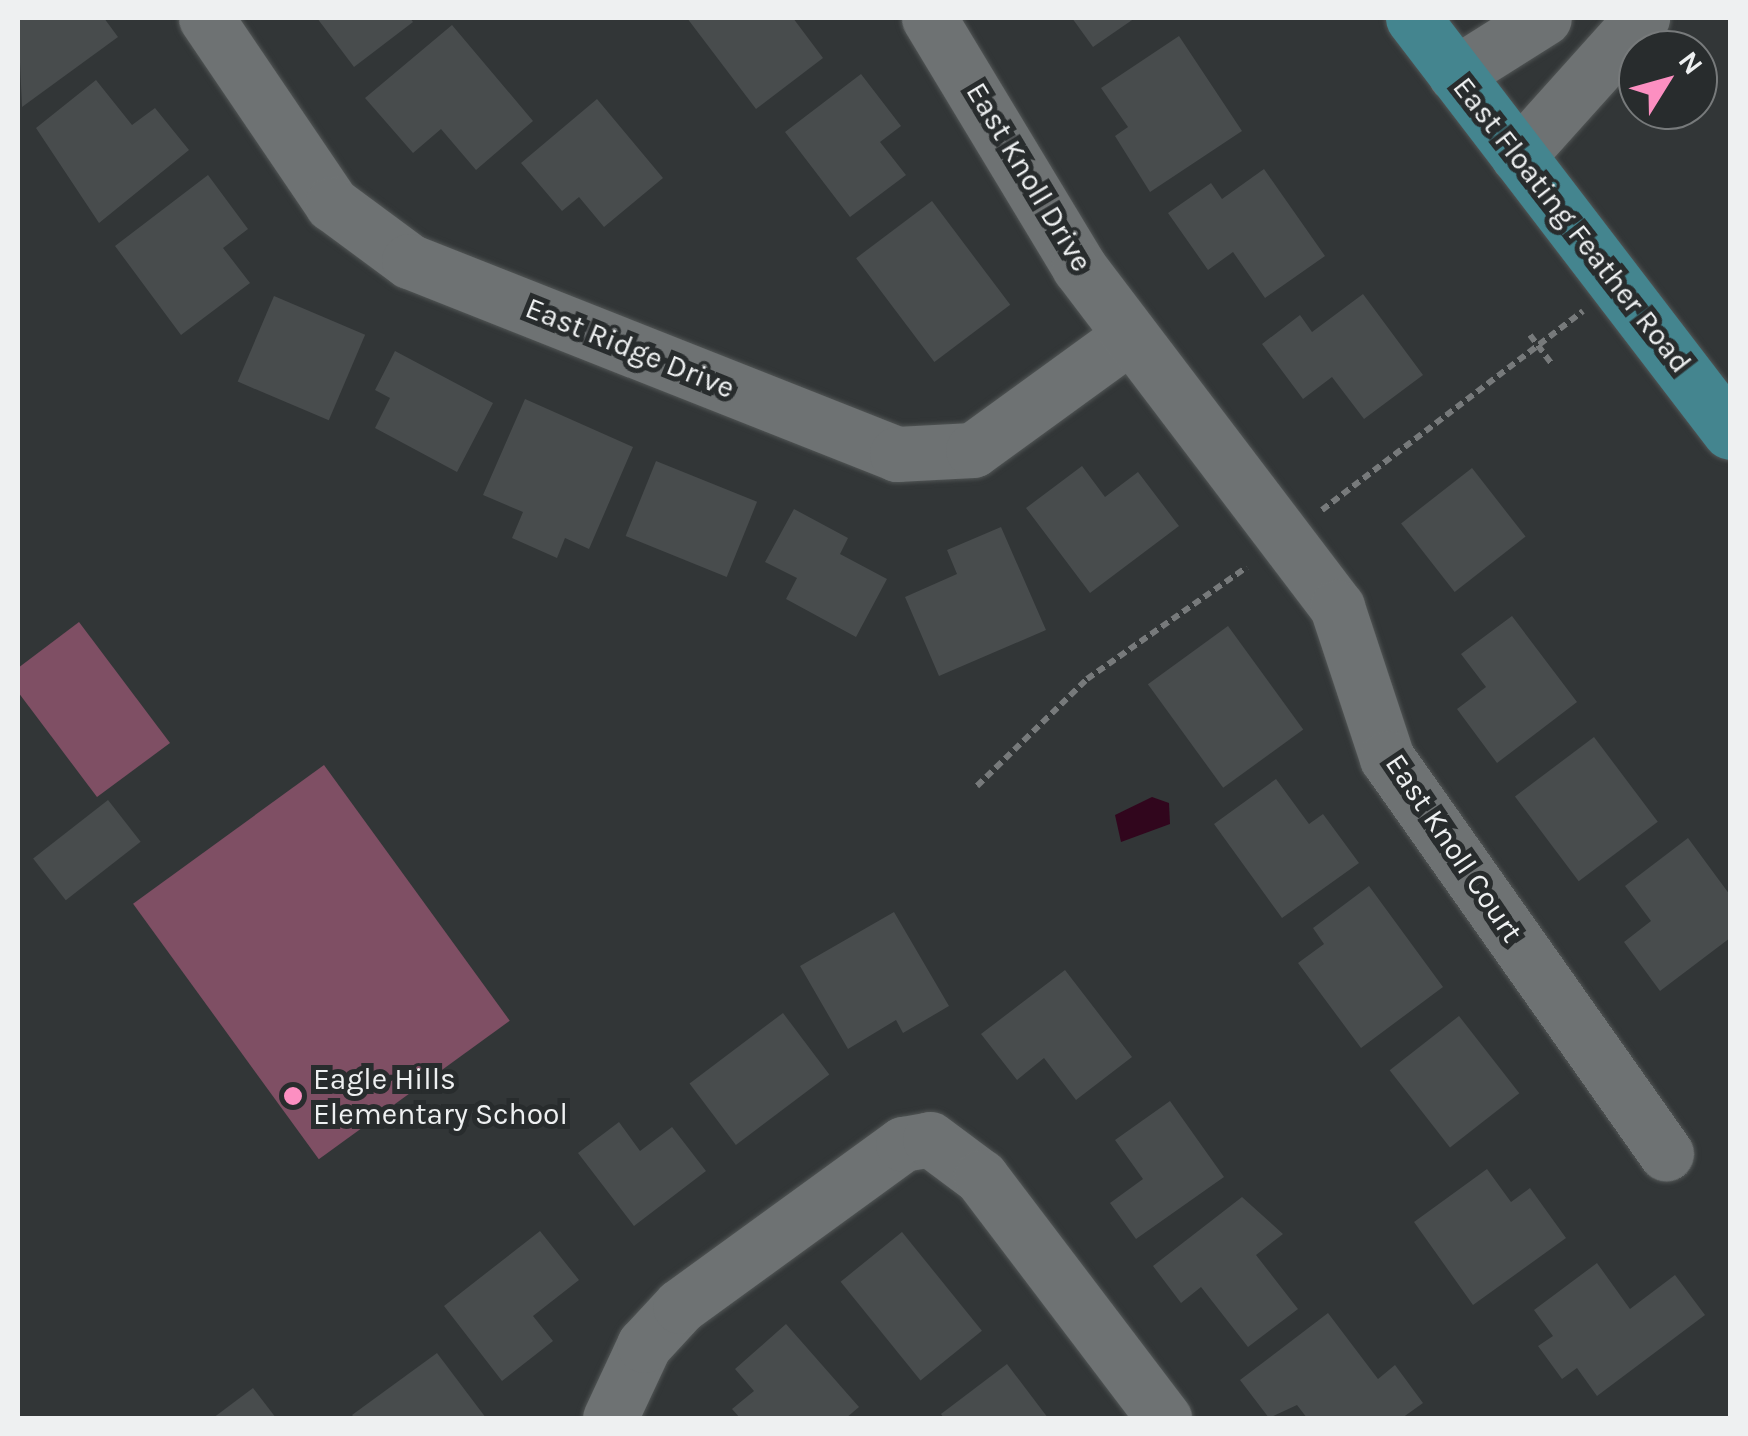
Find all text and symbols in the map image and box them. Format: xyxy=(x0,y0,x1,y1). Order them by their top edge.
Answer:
north arrow xyxy=(1618,30,1718,130)
text: N xyxy=(1672,45,1710,81)
street label: East Floating Feather Road xyxy=(1445,70,1699,380)
street label: East Knoll Drive xyxy=(958,76,1100,278)
street label: East Ridge Drive xyxy=(520,290,740,406)
street label: East Knoll Court xyxy=(1378,747,1530,949)
place label: Eagle Hills Elementary School xyxy=(313,1061,568,1132)
marker: Eagle Hills Elementary School xyxy=(282,1085,304,1107)

